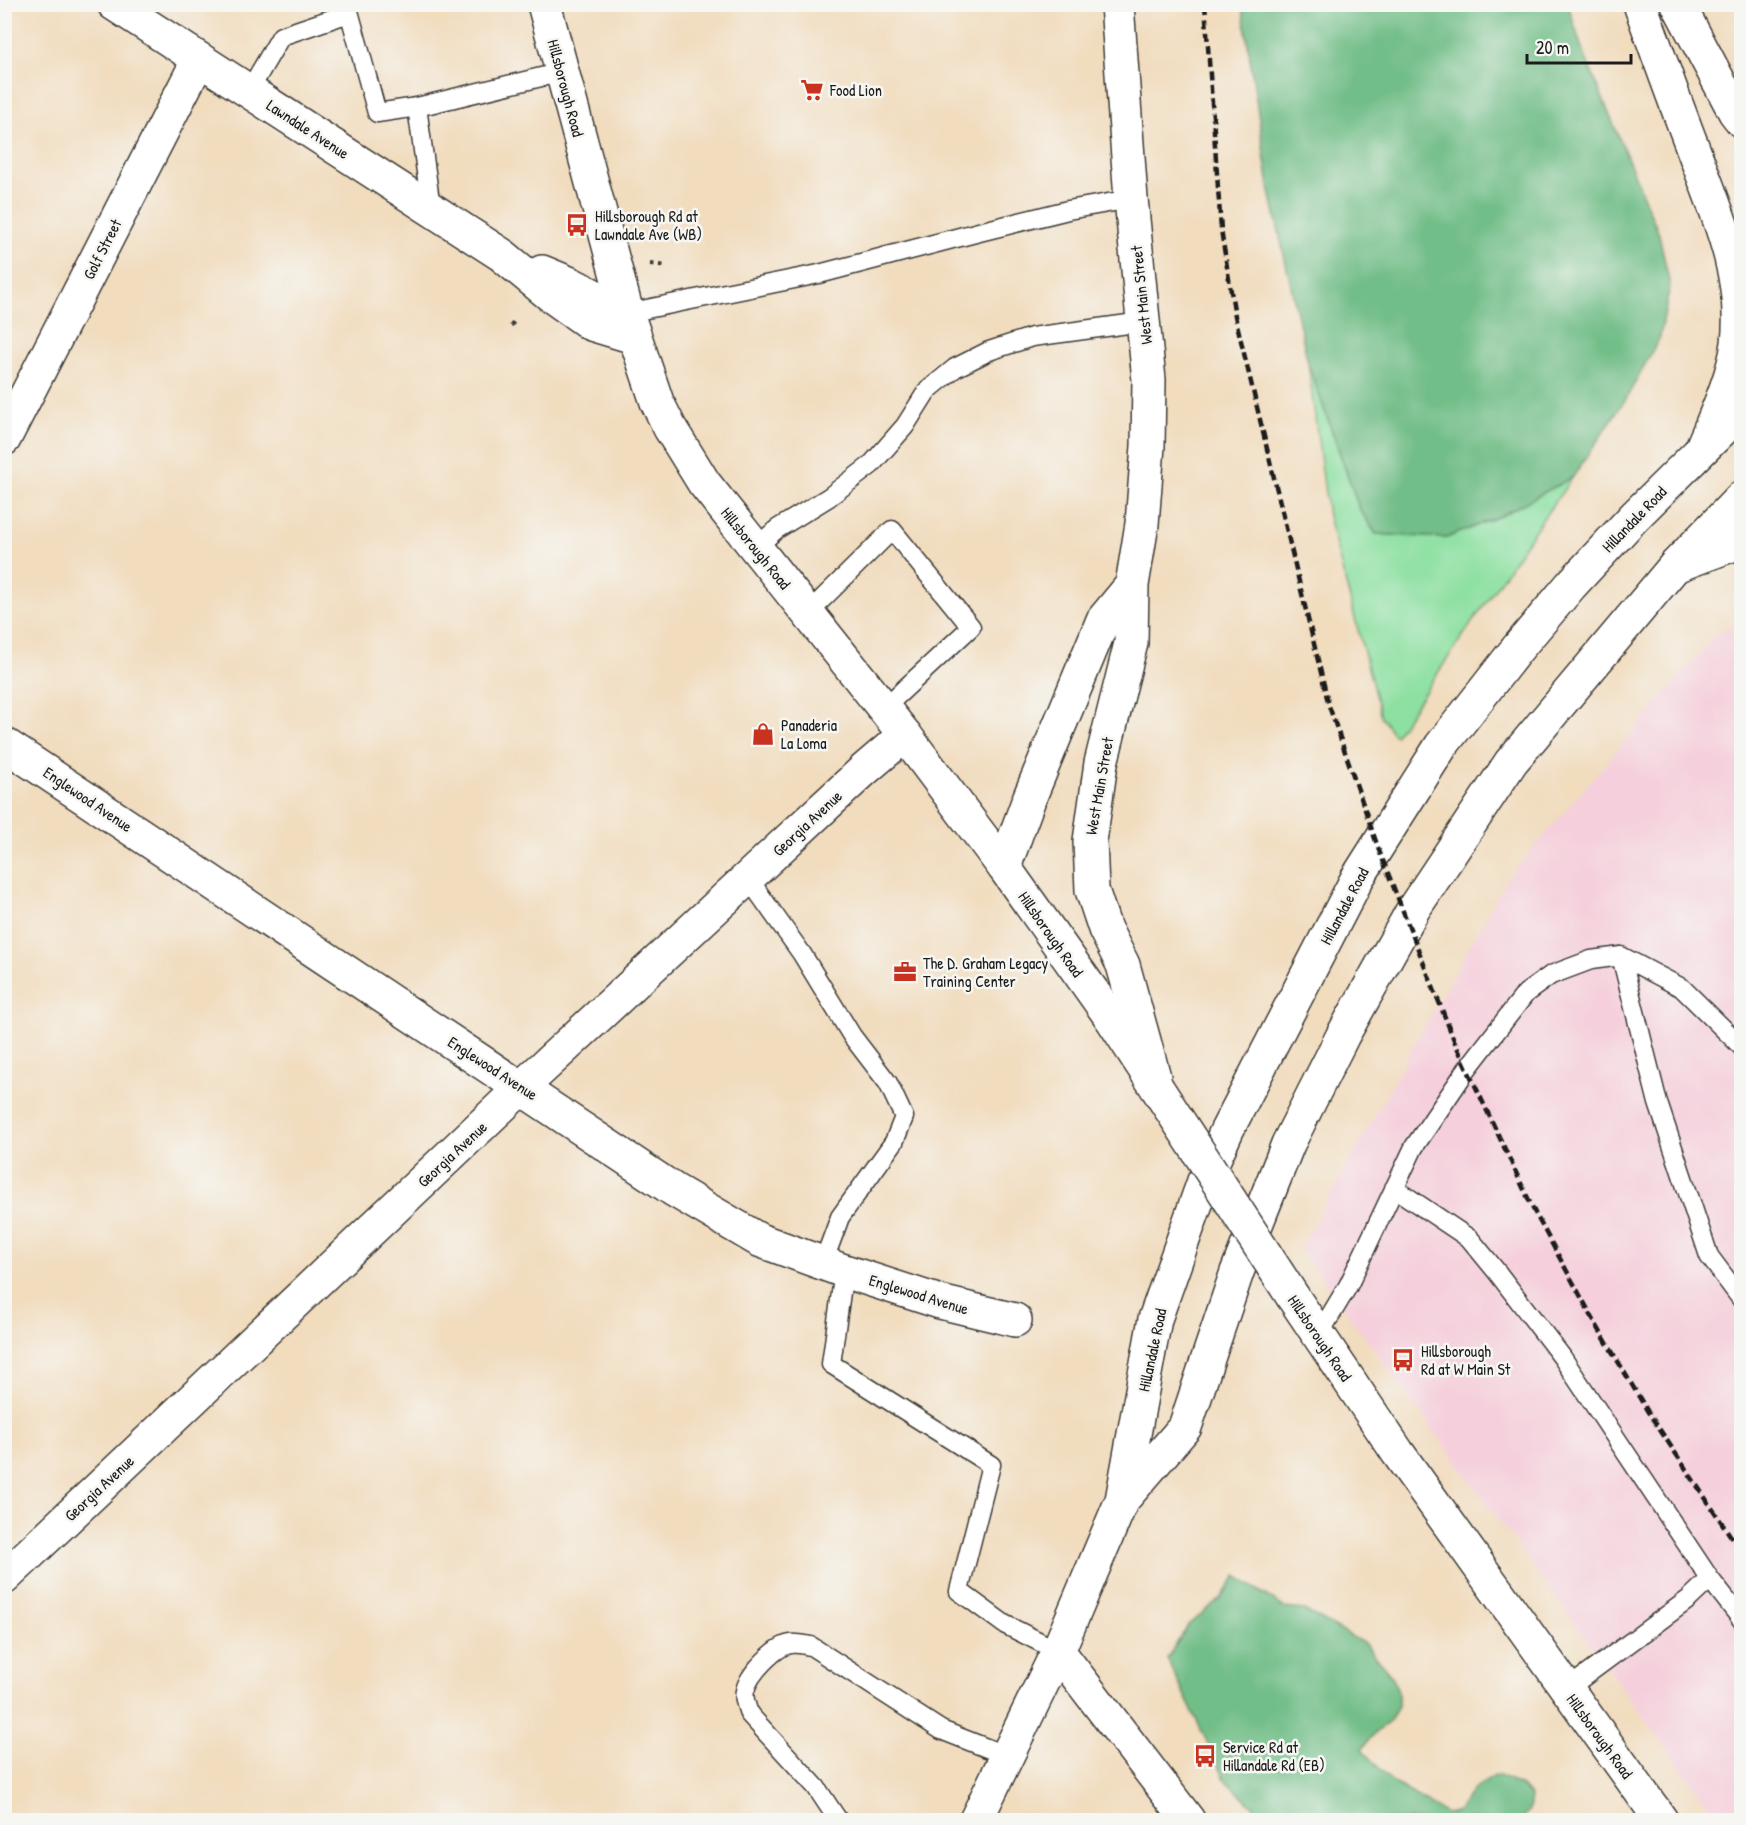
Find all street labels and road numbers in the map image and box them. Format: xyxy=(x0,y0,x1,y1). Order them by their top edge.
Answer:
street label: Hillsborough Road xyxy=(542,37,590,139)
street label: Lawndale Avenue xyxy=(262,94,354,164)
street label: Golf Street xyxy=(77,215,127,283)
street label: West Main Street xyxy=(1125,244,1157,345)
street label: Hillandale Road xyxy=(1597,481,1671,557)
street label: Hillsborough Road xyxy=(716,502,796,594)
street label: West Main Street xyxy=(1080,735,1119,837)
street label: Englewood Avenue xyxy=(39,761,137,837)
street label: Georgia Avenue xyxy=(767,785,847,861)
street label: Hillandale Road xyxy=(1314,864,1374,948)
street label: Hillsborough Road xyxy=(1013,887,1089,981)
street label: Englewood Avenue xyxy=(444,1031,543,1106)
street label: Georgia Avenue xyxy=(412,1116,492,1192)
street label: Englewood Avenue xyxy=(867,1268,972,1320)
street label: Hillsborough Road xyxy=(1283,1290,1357,1386)
street label: Hillandale Road xyxy=(1132,1306,1172,1394)
street label: Georgia Avenue xyxy=(59,1450,139,1526)
street label: Hillsborough Road xyxy=(1562,1689,1638,1783)

